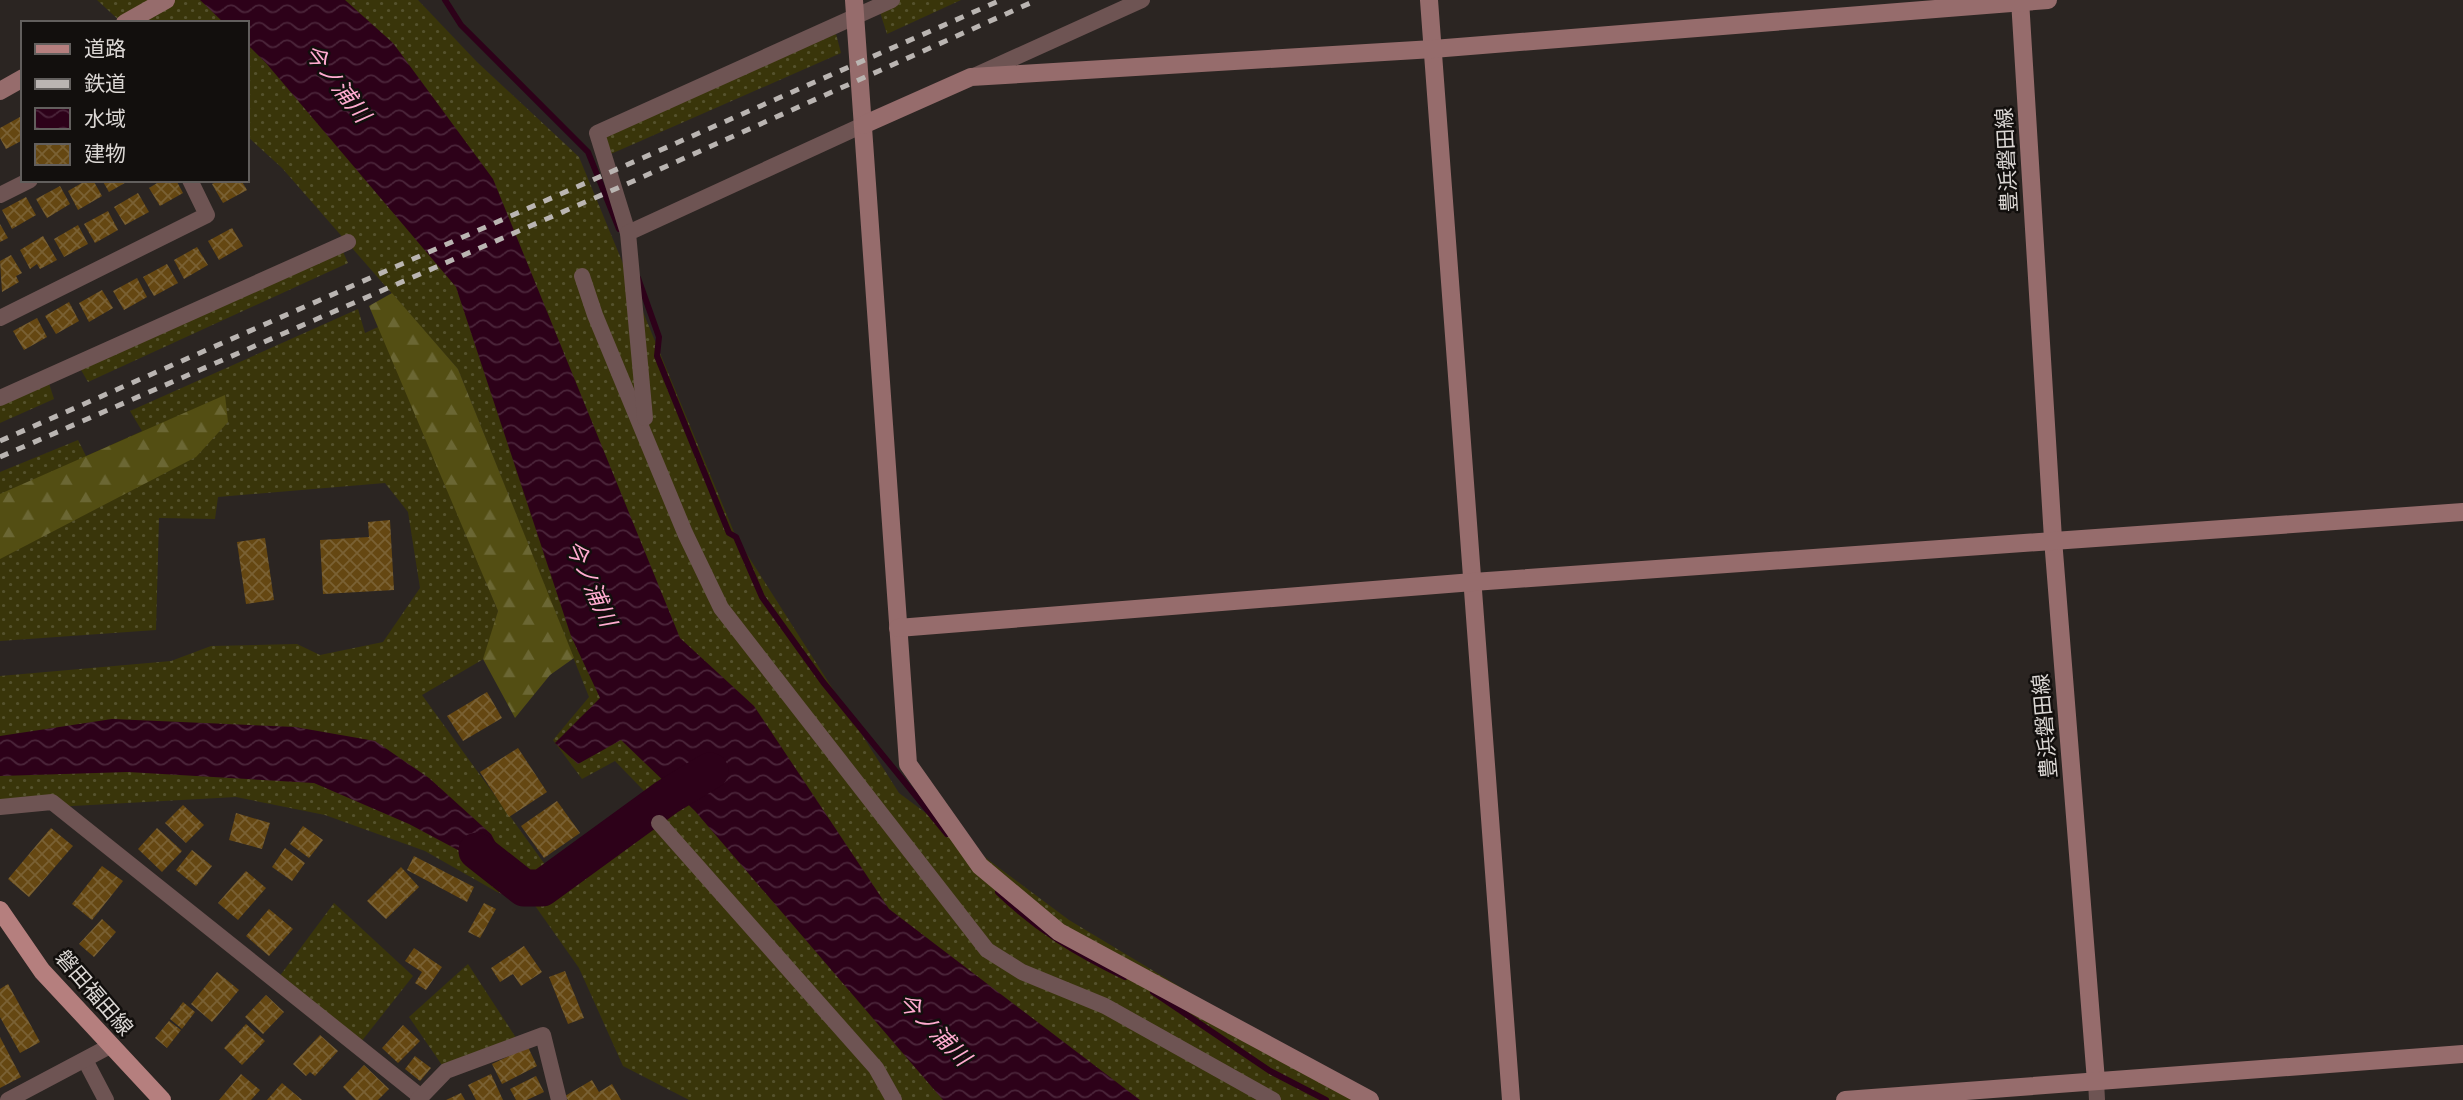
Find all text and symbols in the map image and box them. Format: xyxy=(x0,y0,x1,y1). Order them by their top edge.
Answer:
legend xyxy=(21,21,248,182)
text: 道路 xyxy=(84,35,126,61)
water label: 今ノ浦川 xyxy=(298,38,379,130)
text: 鉄道 xyxy=(84,70,126,96)
text: 水域 xyxy=(84,105,126,131)
street label: 豊浜磐田線 xyxy=(1990,107,2022,213)
text: 建物 xyxy=(84,140,126,166)
water label: 今ノ浦川 xyxy=(560,535,625,633)
street label: 豊浜磐田線 xyxy=(2026,673,2062,780)
street label: 磐田福田線 xyxy=(51,944,139,1040)
water label: 今ノ浦川 xyxy=(892,986,979,1074)

